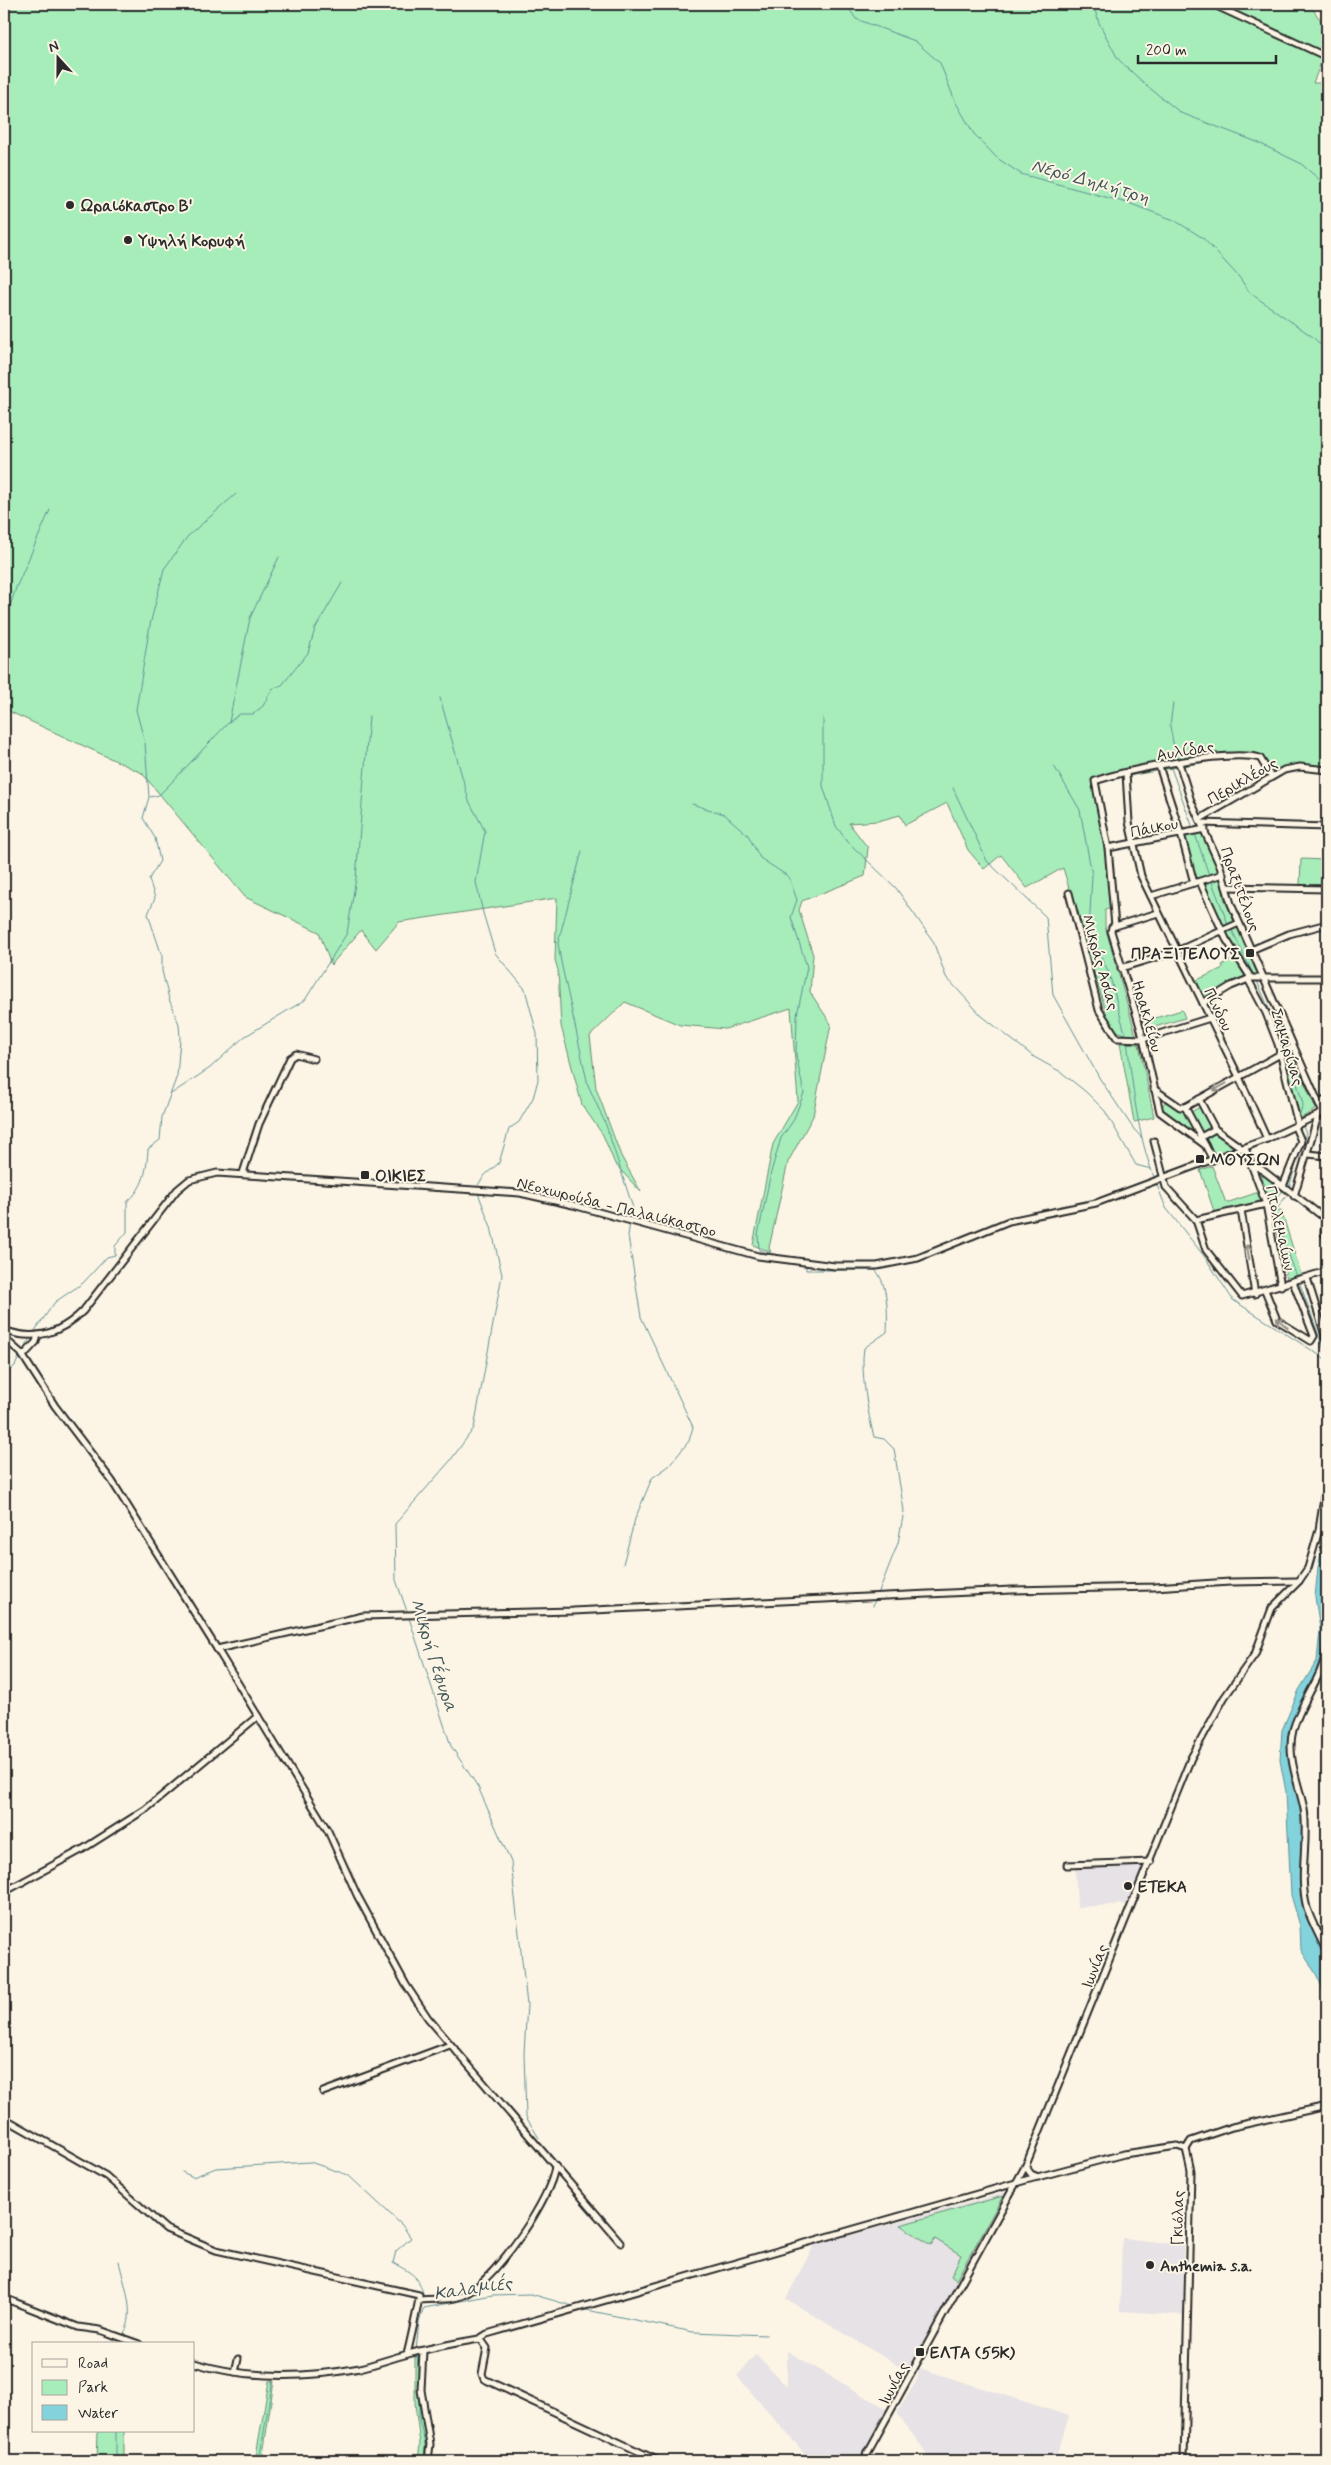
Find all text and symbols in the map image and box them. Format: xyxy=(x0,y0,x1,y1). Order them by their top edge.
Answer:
north arrow xyxy=(32,32,82,82)
scale bar xyxy=(1138,32,1276,64)
text: N xyxy=(46,37,61,57)
text: 200 m xyxy=(1146,41,1187,61)
water label: Νερό Δημήτρη xyxy=(1029,154,1153,210)
place label: Ωραιόκαστρο Β' xyxy=(80,196,193,217)
marker: Ωραιόκαστρο Β' xyxy=(64,199,76,211)
place label: Υψηλή Κορυφή xyxy=(138,231,246,252)
marker: Υψηλή Κορυφή xyxy=(122,234,134,246)
street label: Αυλίδας xyxy=(1155,737,1215,766)
street label: Περικλέους xyxy=(1203,752,1282,810)
street label: Πάικου xyxy=(1129,814,1180,843)
street label: Πραξιτέλους xyxy=(1215,844,1266,935)
street label: Μικράς Ασίας xyxy=(1076,912,1123,1013)
place label: ΠΡΑΞΙΤΕΛΟΥΣ xyxy=(1131,944,1240,965)
marker: ΠΡΑΞΙΤΕΛΟΥΣ xyxy=(1244,947,1256,959)
street label: Ηρακλείου xyxy=(1126,978,1167,1055)
street label: Πίνδου xyxy=(1198,984,1237,1035)
street label: Σαμαρίνας xyxy=(1265,1006,1308,1089)
one-way arrow xyxy=(1213,1083,1228,1092)
place label: ΜΟΥΣΩΝ xyxy=(1210,1150,1280,1171)
marker: ΜΟΥΣΩΝ xyxy=(1194,1153,1206,1165)
place label: ΟΙΚΙΕΣ xyxy=(375,1166,426,1187)
marker: ΟΙΚΙΕΣ xyxy=(359,1169,371,1181)
street label: Νεοχωρούδα - Παλαιόκαστρο xyxy=(515,1172,719,1242)
street label: Πτολεμαίων xyxy=(1260,1184,1300,1273)
one-way arrow xyxy=(1243,1244,1253,1260)
one-way arrow xyxy=(1276,1317,1289,1328)
water label: Μικρή Γέφυρα xyxy=(403,1596,463,1715)
place label: ΕΤΕΚΑ xyxy=(1138,1877,1187,1898)
marker: ΕΤΕΚΑ xyxy=(1122,1880,1134,1892)
street label: Ιωνίας xyxy=(1077,1941,1114,1992)
street label: Γκιόλας xyxy=(1168,2190,1189,2246)
place label: Anthemia s.a. xyxy=(1160,2256,1252,2277)
marker: Anthemia s.a. xyxy=(1144,2259,1156,2271)
water label: Καλαμιές xyxy=(433,2271,515,2306)
legend xyxy=(32,2342,195,2432)
place label: ΕΛΤΑ (55Κ) xyxy=(930,2343,1015,2364)
marker: ΕΛΤΑ (55Κ) xyxy=(914,2346,926,2358)
text: Road xyxy=(78,2354,108,2374)
street label: Ιωνίας xyxy=(874,2358,914,2409)
text: Park xyxy=(78,2378,108,2398)
text: Water xyxy=(78,2404,118,2424)

